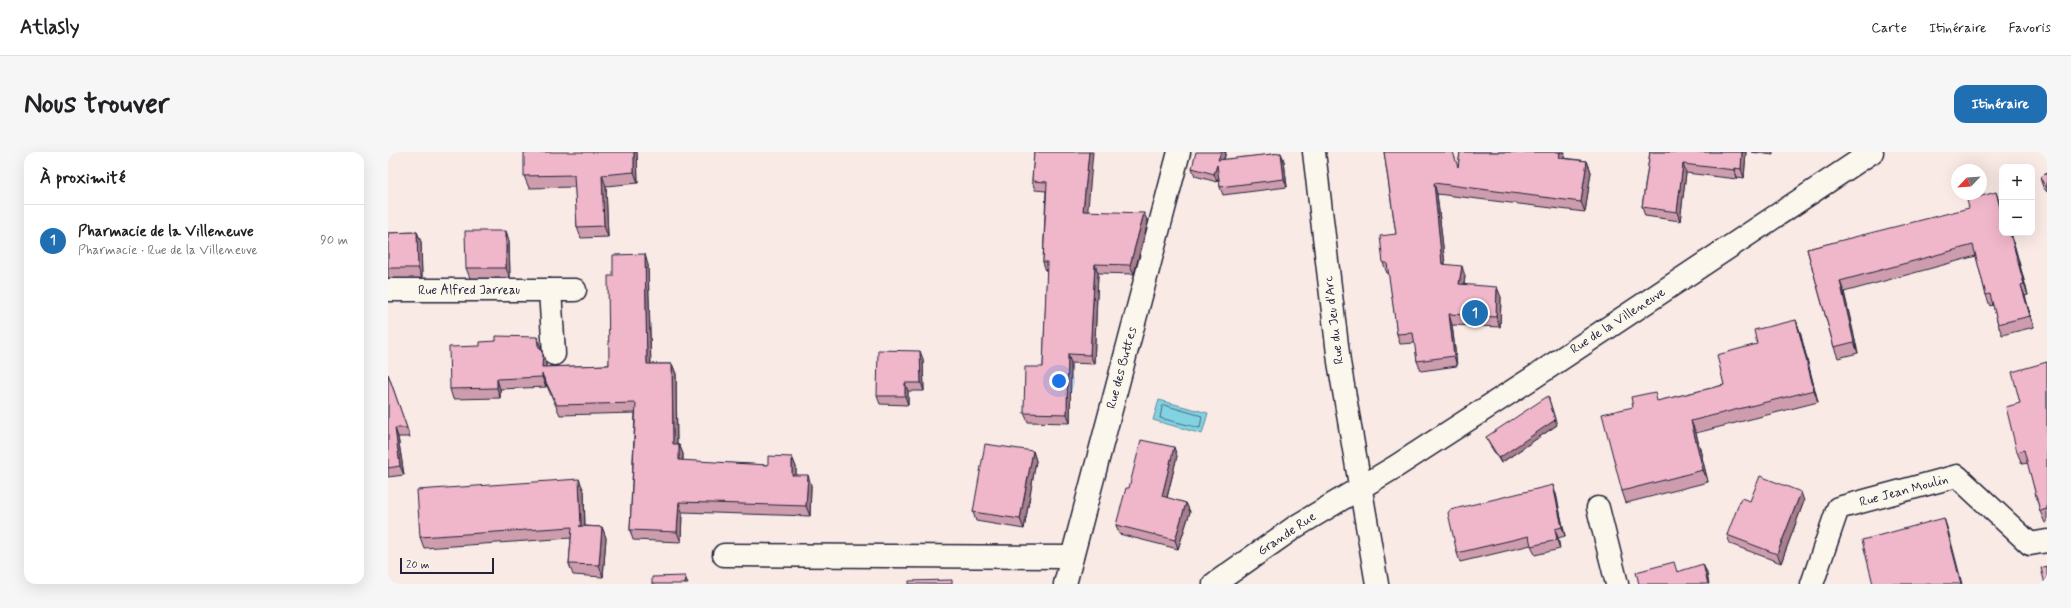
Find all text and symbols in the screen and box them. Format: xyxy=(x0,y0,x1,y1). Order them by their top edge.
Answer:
text: Atlasly xyxy=(20,15,79,40)
text: Carte xyxy=(1871,19,1907,37)
text: Itinéraire xyxy=(1929,19,1986,37)
text: Favoris xyxy=(2008,19,2051,37)
button: Itinéraire xyxy=(1954,85,2047,123)
text: Nous trouver xyxy=(24,86,169,123)
north arrow xyxy=(1951,164,1987,200)
map controls xyxy=(1999,164,2035,236)
button: + xyxy=(1999,164,2035,200)
text: À proximité xyxy=(40,167,125,189)
button: − xyxy=(1999,200,2035,236)
text: Pharmacie de la Villeneuve xyxy=(78,222,254,242)
text: 1 xyxy=(50,232,56,249)
text: 90 m xyxy=(320,232,348,249)
text: Pharmacie · Rue de la Villeneuve xyxy=(78,242,258,259)
street label: Rue du Jeu d'Arc xyxy=(1320,275,1348,365)
street label: Rue Alfred Jarreau xyxy=(418,282,521,299)
street label: Rue de la Villeneuve xyxy=(1567,284,1669,358)
pin: 1 xyxy=(1462,298,1488,328)
street label: Rue des Buttes xyxy=(1103,325,1141,411)
your location xyxy=(1049,371,1069,391)
street label: Rue Jean Moulin xyxy=(1858,471,1950,511)
street label: Grande Rue xyxy=(1254,508,1320,560)
scale bar xyxy=(400,556,494,575)
text: 20 m xyxy=(406,558,429,572)

